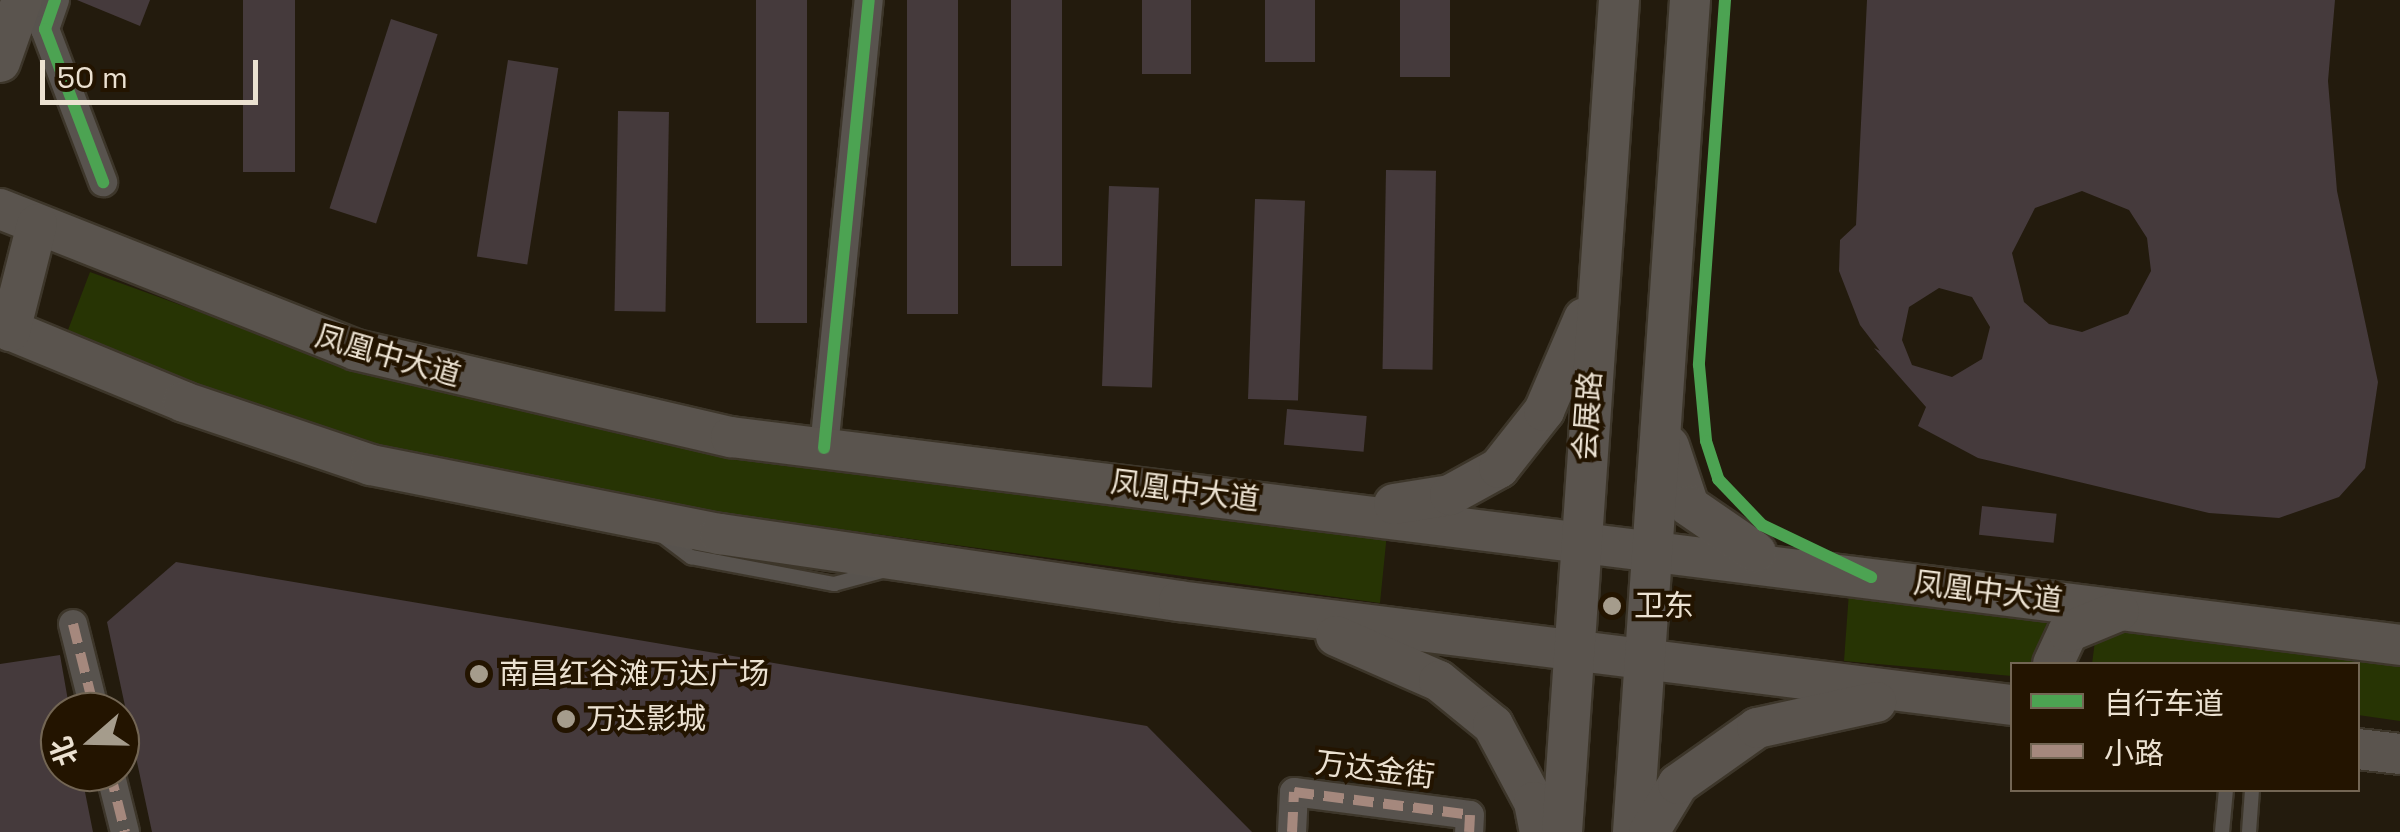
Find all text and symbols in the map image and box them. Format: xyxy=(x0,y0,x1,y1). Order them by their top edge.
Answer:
scale bar xyxy=(45,40,262,102)
text: 50 m xyxy=(57,58,128,97)
street label: 凤凰中大道 xyxy=(311,318,465,394)
street label: 会展路 xyxy=(1567,370,1609,462)
street label: 凤凰中大道 xyxy=(1108,464,1262,518)
street label: 凤凰中大道 xyxy=(1911,565,2065,619)
place label: 卫东 xyxy=(1634,588,1694,624)
marker: 卫东 xyxy=(1599,593,1625,619)
place label: 南昌红谷滩万达广场 xyxy=(499,656,769,692)
legend xyxy=(2010,662,2360,792)
marker: 南昌红谷滩万达广场 xyxy=(468,663,490,685)
text: 自行车道 xyxy=(2104,684,2224,723)
north arrow xyxy=(40,692,140,792)
place label: 万达影城 xyxy=(586,701,706,737)
marker: 万达影城 xyxy=(555,708,577,730)
text: 北 xyxy=(42,732,85,771)
text: 小路 xyxy=(2104,734,2164,773)
street label: 万达金街 xyxy=(1313,745,1437,795)

